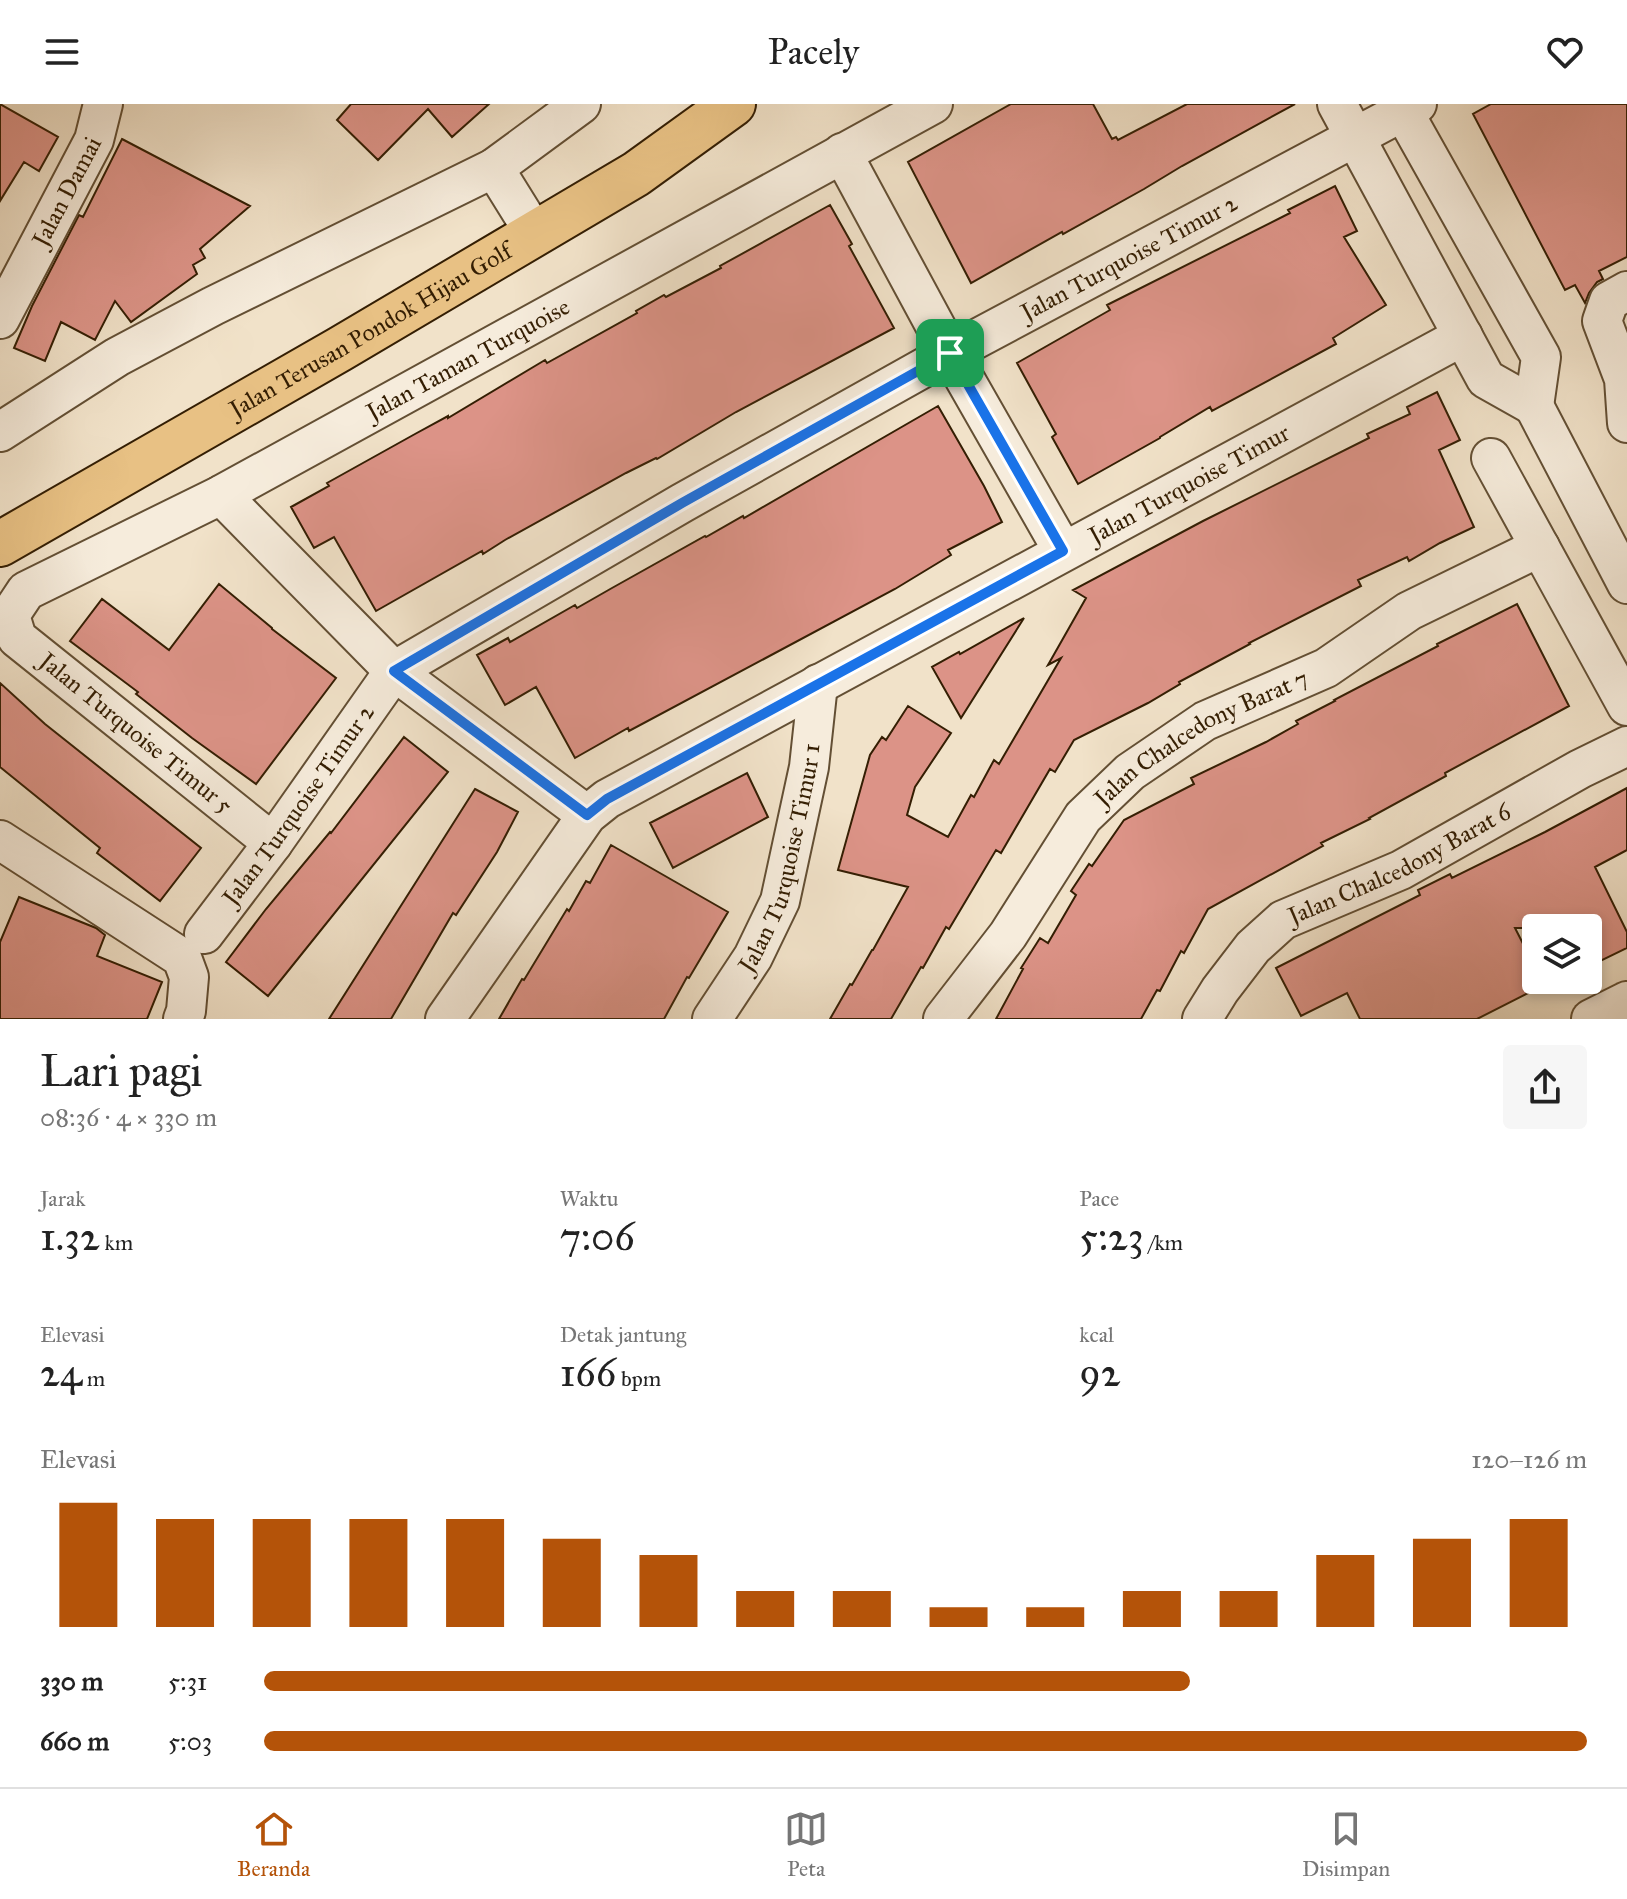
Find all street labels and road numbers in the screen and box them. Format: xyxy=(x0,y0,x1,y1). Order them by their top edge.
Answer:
street label: Jalan Damai xyxy=(24,131,108,254)
street label: Jalan Turquoise Timur 2 xyxy=(1013,188,1243,329)
street label: Jalan Terusan Pondok Hijau Golf xyxy=(221,234,521,426)
street label: Jalan Taman Turquoise xyxy=(358,291,575,429)
street label: Jalan Turquoise Timur xyxy=(1081,418,1295,552)
street label: Jalan Turquoise Timur 5 xyxy=(31,644,239,820)
street label: Jalan Chalcedony Barat 7 xyxy=(1086,663,1313,815)
street label: Jalan Turquoise Timur 2 xyxy=(214,698,381,914)
street label: Jalan Turquoise Timur 1 xyxy=(730,742,826,981)
street label: Jalan Chalcedony Barat 6 xyxy=(1281,796,1517,932)

